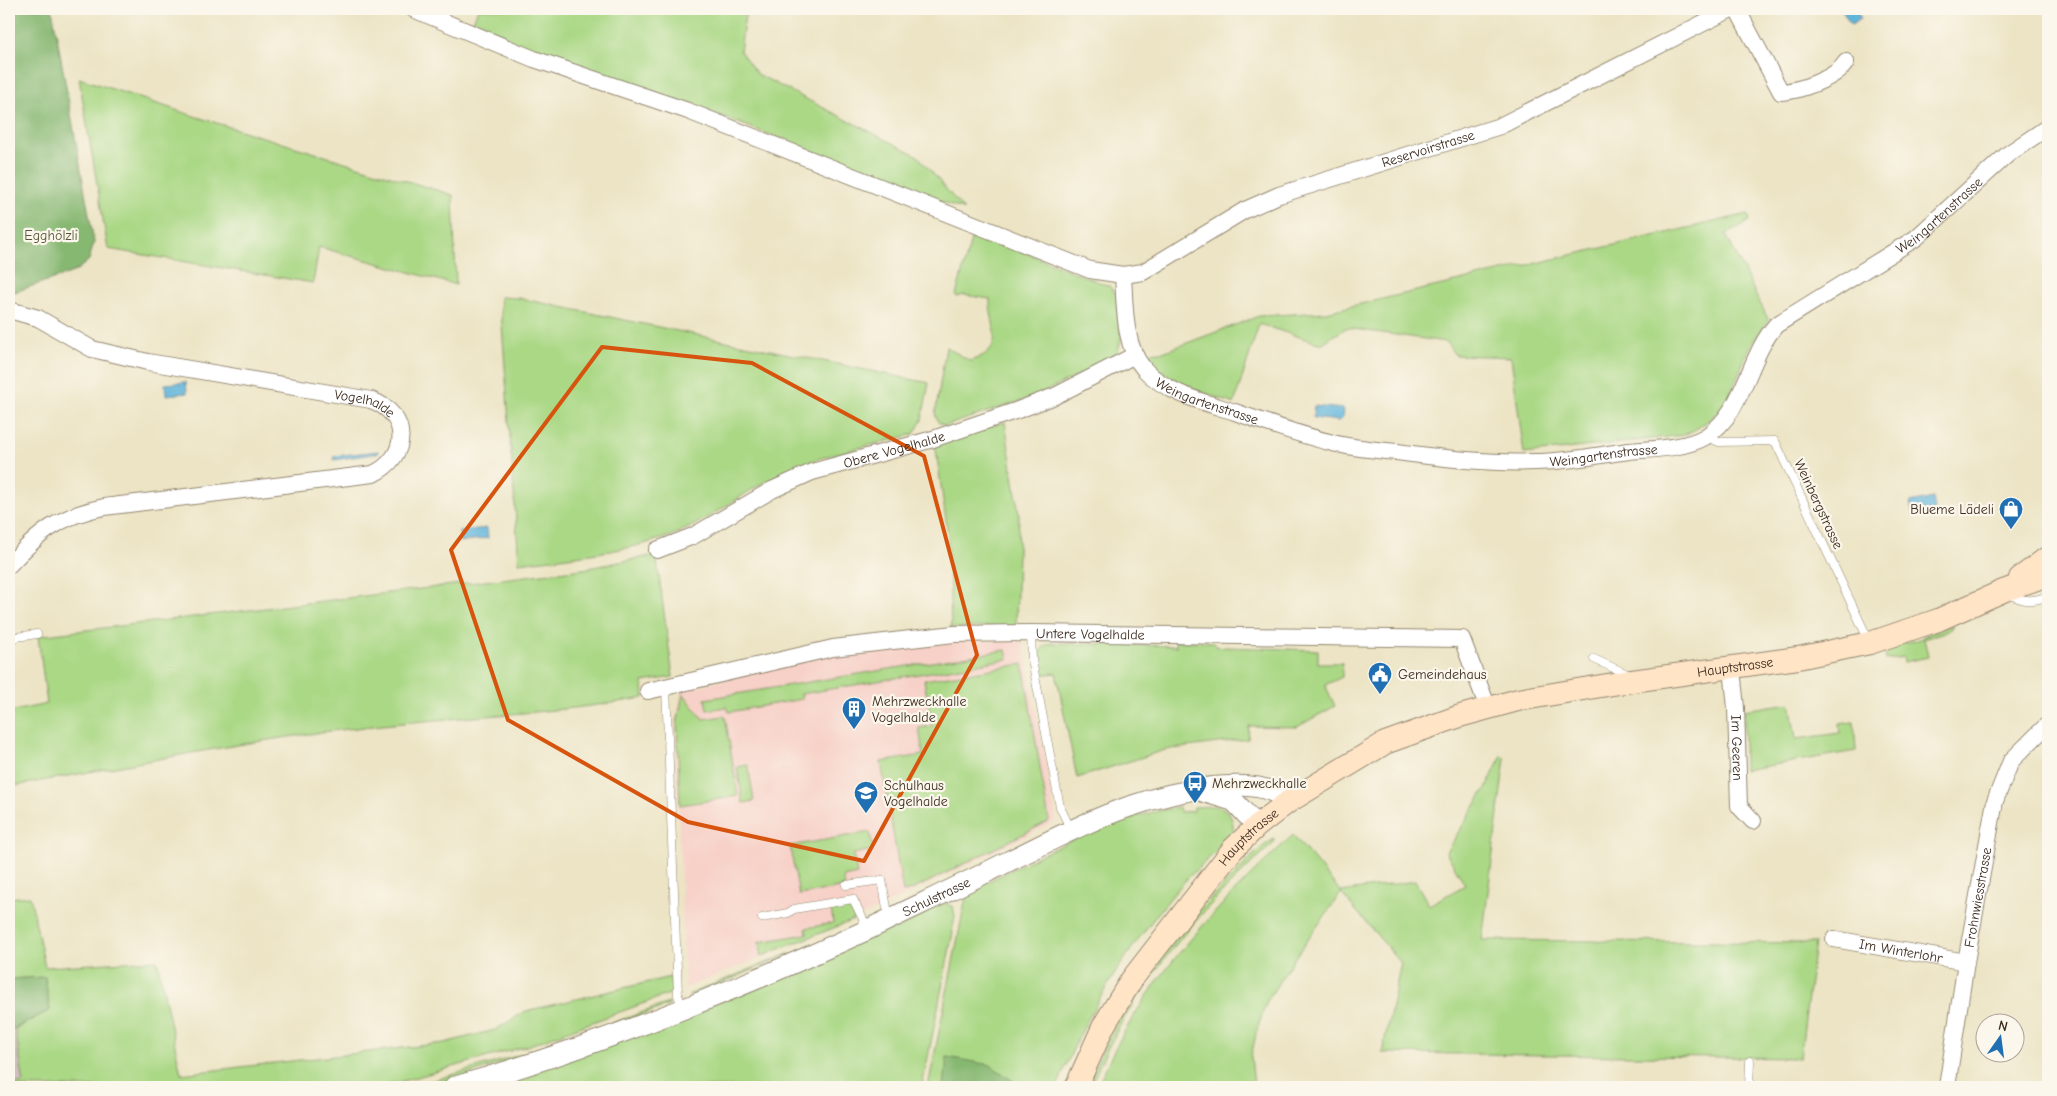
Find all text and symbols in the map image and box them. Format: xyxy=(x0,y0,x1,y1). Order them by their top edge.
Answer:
street label: Reservoirstrasse xyxy=(1380,126,1477,171)
street label: Weingartenstrasse xyxy=(1893,174,1986,257)
park label: Egghölzli xyxy=(24,227,78,244)
street label: Weingartenstrasse xyxy=(1152,374,1261,429)
street label: Vogelhalde xyxy=(333,386,399,421)
street label: Obere Vogelhalde xyxy=(842,428,947,472)
street label: Weingartenstrasse xyxy=(1549,441,1658,471)
street label: Weinbergstrasse xyxy=(1790,457,1847,552)
shop icon: Blueme Lädeli xyxy=(1998,496,2024,530)
place label: Blueme Lädeli xyxy=(1910,501,1994,518)
street label: Untere Vogelhalde xyxy=(1036,625,1145,644)
street label: Hauptstrasse xyxy=(1696,654,1774,681)
public building icon: Gemeindehaus xyxy=(1367,661,1393,695)
place label: Gemeindehaus xyxy=(1398,666,1487,683)
place label: Mehrzweckhalle Vogelhalde xyxy=(872,693,966,726)
building icon: Mehrzweckhalle Vogelhalde xyxy=(841,696,867,730)
street label: Im Geeren xyxy=(1727,715,1746,781)
bus stop icon: Mehrzweckhalle xyxy=(1182,770,1208,804)
place label: Mehrzweckhalle xyxy=(1212,775,1306,792)
place label: Schulhaus Vogelhalde xyxy=(884,777,948,810)
school or university icon: Schulhaus Vogelhalde xyxy=(853,780,879,814)
street label: Hauptstrasse xyxy=(1215,805,1282,869)
street label: Frohnwiesstrasse xyxy=(1961,846,1995,949)
street label: Schulstrasse xyxy=(900,874,973,921)
street label: Im Winterlohr xyxy=(1858,936,1944,967)
north arrow xyxy=(1974,1014,2024,1064)
text: N xyxy=(1997,1017,2010,1035)

